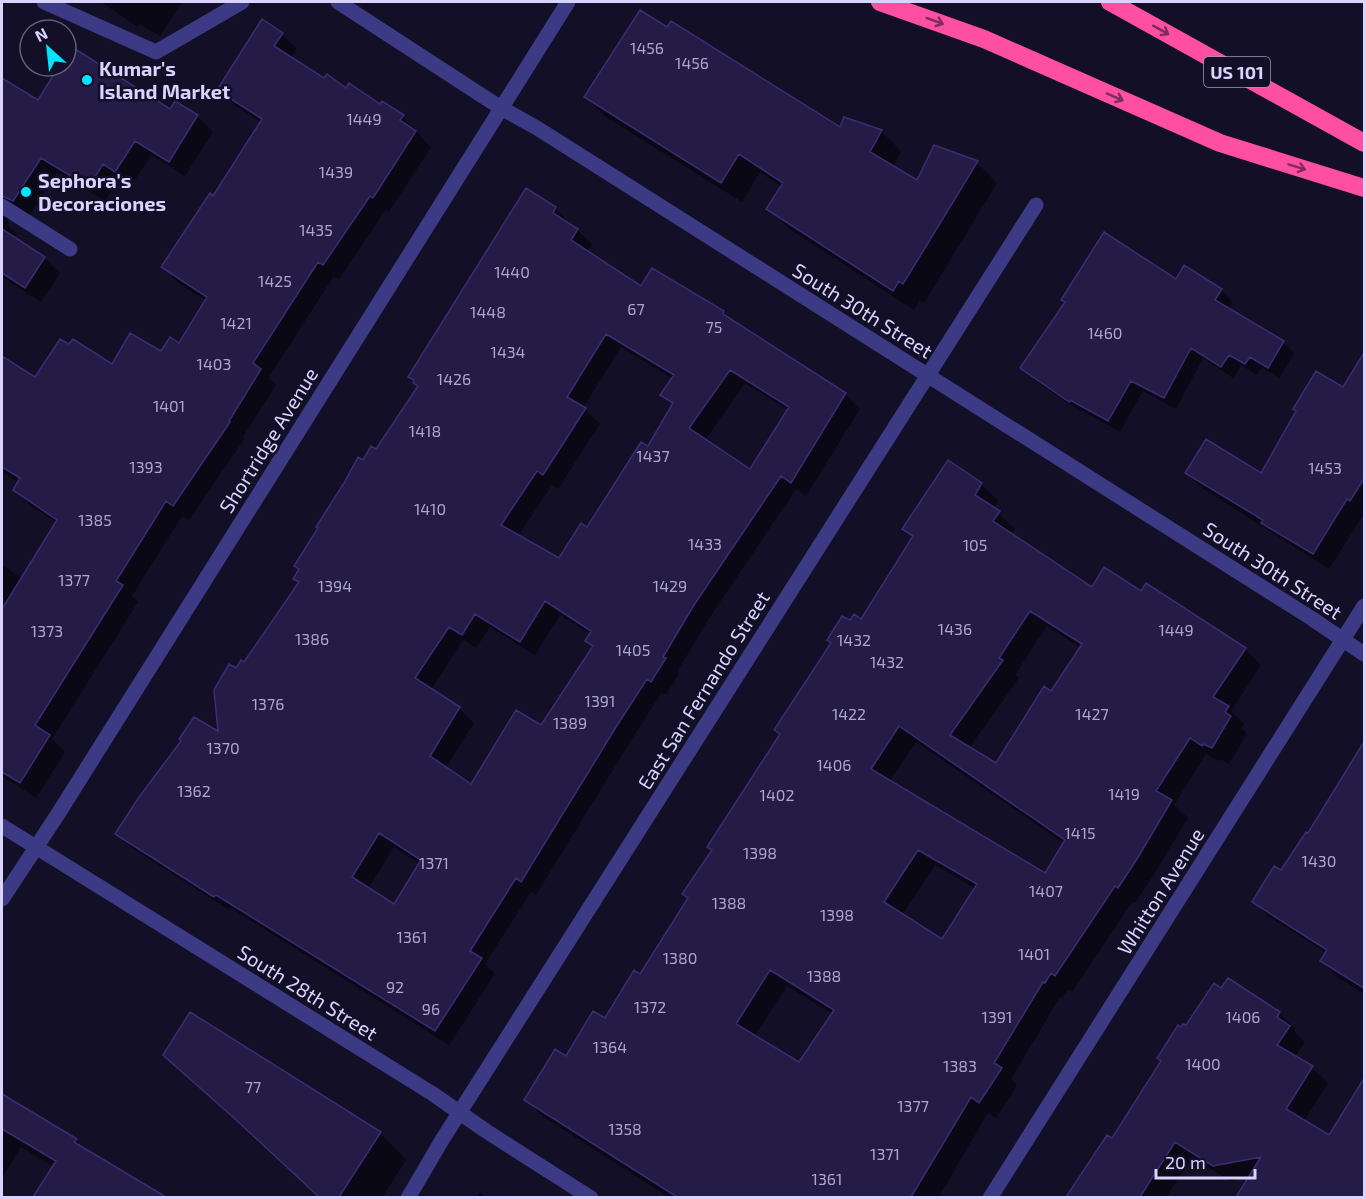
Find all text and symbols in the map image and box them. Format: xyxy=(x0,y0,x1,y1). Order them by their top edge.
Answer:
one-way arrow xyxy=(925,17,944,28)
north arrow xyxy=(18,18,78,78)
text: N xyxy=(31,23,50,45)
one-way arrow xyxy=(1152,25,1170,36)
house number: 1456 xyxy=(630,38,664,57)
house number: 1456 xyxy=(675,53,709,72)
place label: Kumar's Island Market xyxy=(99,56,230,103)
road number: US 101 xyxy=(1204,57,1270,87)
marker: Kumar's Island Market xyxy=(80,73,94,87)
one-way arrow xyxy=(1105,92,1124,103)
house number: 1449 xyxy=(346,109,382,128)
house number: 1439 xyxy=(319,162,353,181)
one-way arrow xyxy=(1287,162,1306,173)
place label: Sephora's Decoraciones xyxy=(38,168,166,215)
marker: Sephora's Decoraciones xyxy=(19,185,33,199)
house number: 1435 xyxy=(299,220,333,239)
street label: South 30th Street xyxy=(789,257,938,363)
house number: 1440 xyxy=(494,262,530,281)
house number: 1425 xyxy=(258,271,292,290)
house number: 67 xyxy=(627,299,645,318)
house number: 1448 xyxy=(470,302,506,321)
house number: 1421 xyxy=(220,313,252,332)
house number: 75 xyxy=(706,317,722,336)
house number: 1460 xyxy=(1087,323,1123,342)
house number: 1434 xyxy=(491,342,526,361)
house number: 1403 xyxy=(197,354,231,373)
street label: Shortridge Avenue xyxy=(214,363,322,517)
house number: 1426 xyxy=(437,369,471,388)
house number: 1401 xyxy=(153,396,185,415)
house number: 1418 xyxy=(409,421,441,440)
house number: 1437 xyxy=(636,446,670,465)
house number: 1393 xyxy=(129,457,163,476)
house number: 1453 xyxy=(1308,458,1342,477)
house number: 1410 xyxy=(414,499,446,518)
house number: 1385 xyxy=(78,510,112,529)
street label: South 30th Street xyxy=(1199,516,1347,624)
house number: 1433 xyxy=(688,534,722,553)
house number: 105 xyxy=(963,535,987,554)
house number: 1377 xyxy=(58,570,90,589)
house number: 1394 xyxy=(318,576,352,595)
house number: 1429 xyxy=(653,576,687,595)
street label: East San Fernando Street xyxy=(632,586,774,793)
house number: 1436 xyxy=(938,619,972,638)
house number: 1449 xyxy=(1158,620,1194,639)
house number: 1373 xyxy=(31,621,63,640)
house number: 1386 xyxy=(295,629,329,648)
house number: 1432 xyxy=(837,630,871,649)
house number: 1405 xyxy=(616,640,650,659)
house number: 1432 xyxy=(870,652,904,671)
house number: 1391 xyxy=(585,691,615,710)
house number: 1376 xyxy=(252,694,284,713)
house number: 1422 xyxy=(832,704,866,723)
house number: 1427 xyxy=(1075,704,1109,723)
house number: 1389 xyxy=(553,713,587,732)
house number: 1370 xyxy=(206,738,240,757)
house number: 1406 xyxy=(816,755,852,774)
house number: 1362 xyxy=(177,781,211,800)
house number: 1419 xyxy=(1108,784,1140,803)
house number: 1402 xyxy=(760,785,794,804)
house number: 1415 xyxy=(1064,823,1096,842)
street label: Whitton Avenue xyxy=(1111,823,1209,959)
house number: 1398 xyxy=(743,843,777,862)
house number: 1430 xyxy=(1302,851,1336,870)
house number: 1371 xyxy=(419,853,449,872)
house number: 1407 xyxy=(1029,881,1063,900)
house number: 1388 xyxy=(712,893,746,912)
house number: 1398 xyxy=(820,905,854,924)
house number: 1361 xyxy=(397,927,427,946)
street label: South 28th Street xyxy=(234,939,383,1045)
house number: 1401 xyxy=(1018,944,1050,963)
house number: 1380 xyxy=(663,948,697,967)
house number: 1388 xyxy=(807,966,841,985)
house number: 92 xyxy=(386,977,404,996)
house number: 1372 xyxy=(634,997,666,1016)
house number: 96 xyxy=(422,999,440,1018)
house number: 1391 xyxy=(982,1007,1012,1026)
house number: 1406 xyxy=(1225,1007,1261,1026)
house number: 1364 xyxy=(593,1037,627,1056)
house number: 1400 xyxy=(1185,1054,1221,1073)
house number: 1383 xyxy=(943,1056,977,1075)
house number: 77 xyxy=(245,1077,261,1096)
house number: 1377 xyxy=(897,1096,929,1115)
house number: 1358 xyxy=(608,1119,642,1138)
scale bar xyxy=(1156,1142,1255,1180)
house number: 1371 xyxy=(870,1144,900,1163)
text: 20 m xyxy=(1165,1151,1206,1173)
house number: 1361 xyxy=(812,1169,842,1188)

